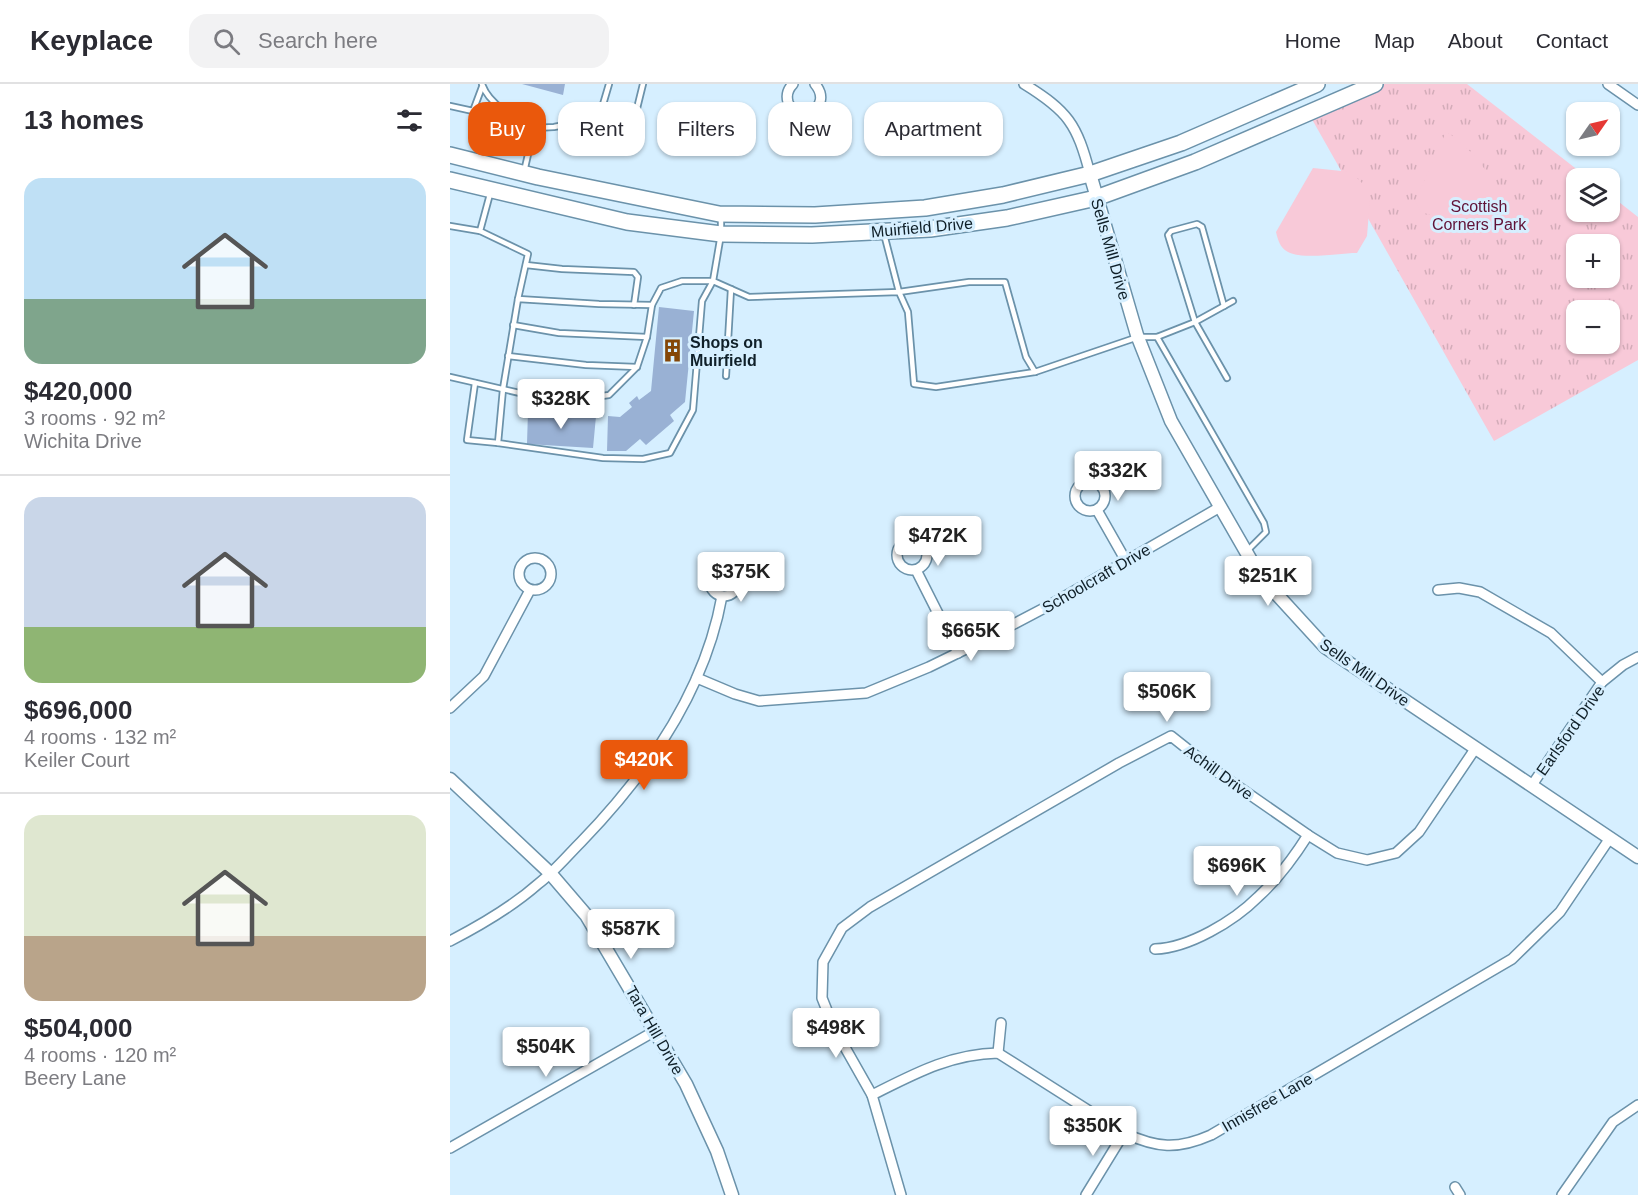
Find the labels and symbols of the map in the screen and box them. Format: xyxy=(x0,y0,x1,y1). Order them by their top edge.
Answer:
north arrow xyxy=(1566,102,1620,156)
street label: Sells Mill Drive xyxy=(1088,196,1133,302)
park label: Scottish Corners Park xyxy=(1432,198,1527,233)
street label: Muirfield Drive xyxy=(870,215,974,240)
place label: Shops on Muirfield xyxy=(690,334,763,369)
building icon: Shops on Muirfield xyxy=(659,338,685,364)
pin: $328K xyxy=(519,379,603,430)
pin: $332K xyxy=(1076,451,1160,502)
pin: $472K xyxy=(896,516,980,567)
street label: Schoolcraft Drive xyxy=(1039,541,1153,616)
pin: $375K xyxy=(699,552,783,603)
pin: $251K xyxy=(1226,556,1310,607)
pin: $665K xyxy=(929,611,1013,662)
street label: Sells Mill Drive xyxy=(1317,635,1413,710)
pin: $506K xyxy=(1125,672,1209,723)
street label: Earlsford Drive xyxy=(1533,682,1608,779)
pin: $420K xyxy=(602,740,686,791)
street label: Achill Drive xyxy=(1181,742,1256,803)
pin: $696K xyxy=(1195,846,1279,897)
pin: $587K xyxy=(589,909,673,960)
street label: Tara Hill Drive xyxy=(622,983,687,1078)
pin: $498K xyxy=(794,1008,878,1059)
pin: $504K xyxy=(504,1027,588,1078)
street label: Innisfree Lane xyxy=(1219,1070,1315,1135)
pin: $350K xyxy=(1051,1106,1135,1157)

